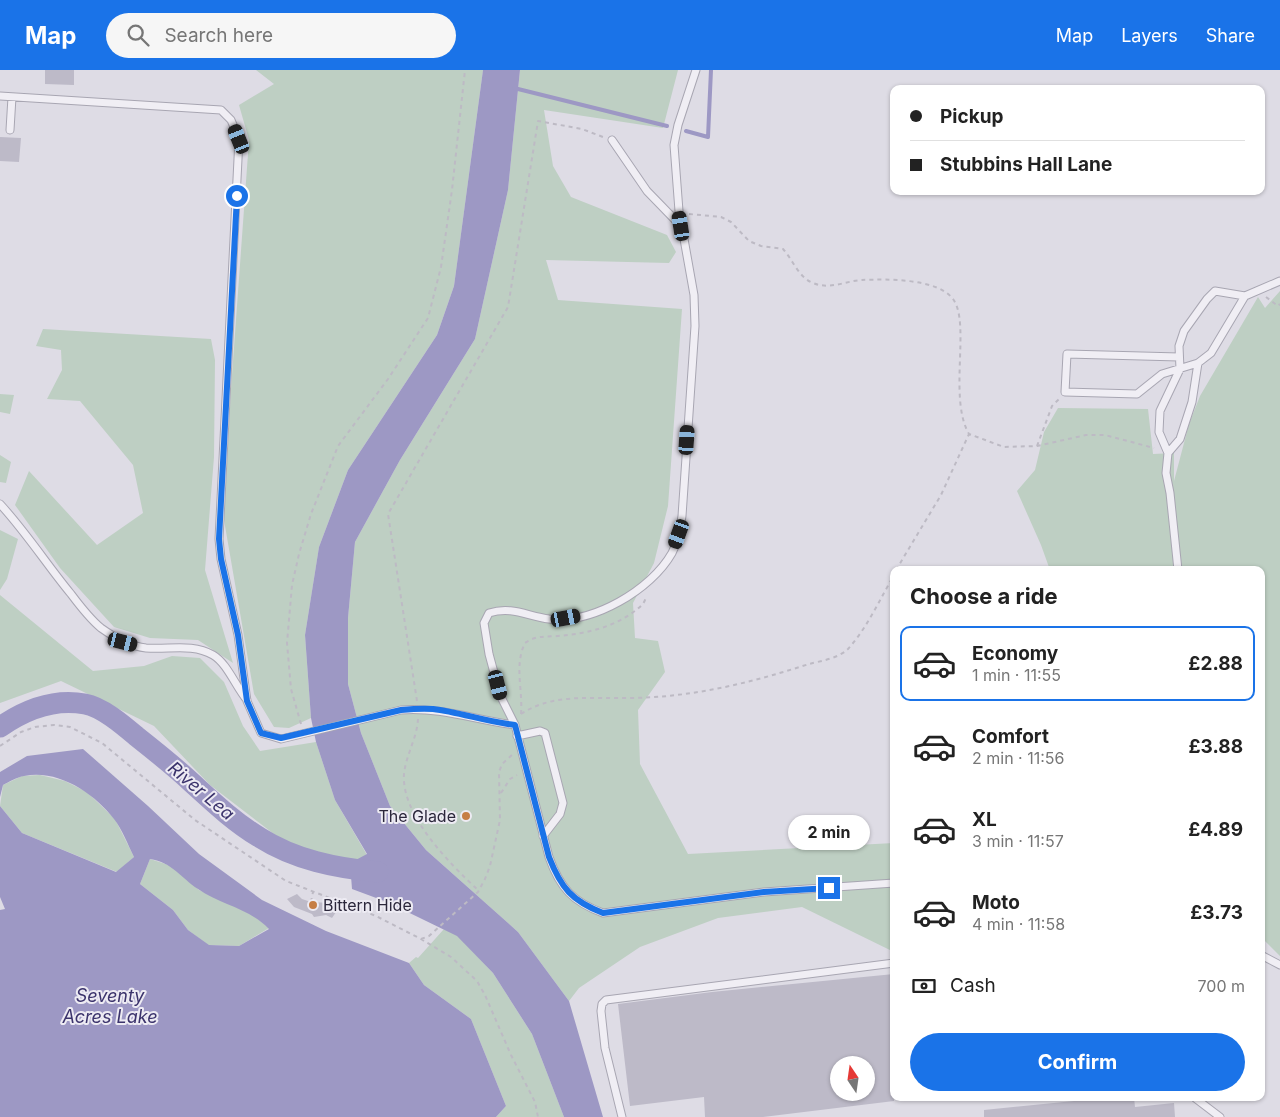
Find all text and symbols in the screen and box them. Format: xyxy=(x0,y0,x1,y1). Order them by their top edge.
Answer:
search box xyxy=(106,13,456,58)
text: Map xyxy=(25,21,76,50)
icon: search xyxy=(124,21,152,49)
text: Search here xyxy=(164,24,273,47)
text: Map xyxy=(1056,25,1093,46)
text: Layers xyxy=(1121,25,1178,46)
text: Share xyxy=(1206,25,1255,46)
text: Pickup xyxy=(940,105,1003,128)
car xyxy=(226,122,251,156)
text: Stubbins Hall Lane xyxy=(940,153,1112,176)
route start xyxy=(226,185,248,207)
car xyxy=(671,210,690,242)
car xyxy=(678,425,695,455)
car xyxy=(666,517,691,551)
text: Choose a ride xyxy=(910,583,1058,609)
car xyxy=(549,608,582,628)
car xyxy=(106,631,139,653)
icon: car xyxy=(912,641,957,686)
text: Economy xyxy=(972,642,1058,665)
text: £2.88 xyxy=(1188,652,1243,675)
text: 1 min · 11:55 xyxy=(972,665,1061,685)
car xyxy=(487,669,508,701)
icon: car xyxy=(912,724,957,769)
text: Comfort xyxy=(972,725,1049,748)
text: £3.88 xyxy=(1188,735,1243,758)
text: 2 min · 11:56 xyxy=(972,748,1064,768)
water label: River Lea xyxy=(164,757,239,824)
place label: The Glade xyxy=(378,806,456,826)
icon: car xyxy=(912,807,957,852)
text: XL xyxy=(972,808,997,831)
marker: The Glade xyxy=(460,810,472,822)
callout: 2 min xyxy=(788,816,870,850)
text: £4.89 xyxy=(1188,818,1243,841)
text: 2 min xyxy=(808,822,850,842)
text: 3 min · 11:57 xyxy=(972,831,1064,851)
route end xyxy=(818,877,840,899)
icon: car xyxy=(912,890,957,935)
text: Moto xyxy=(972,891,1020,914)
place label: Bittern Hide xyxy=(323,895,412,915)
marker: Bittern Hide xyxy=(307,899,319,911)
text: £3.73 xyxy=(1190,901,1243,924)
text: 4 min · 11:58 xyxy=(972,914,1065,934)
icon: cash xyxy=(910,972,938,1000)
text: Cash xyxy=(950,974,996,997)
text: 700 m xyxy=(1197,976,1245,996)
water label: Seventy Acres Lake xyxy=(61,985,158,1027)
button: Confirm xyxy=(910,1033,1245,1091)
north arrow xyxy=(830,1056,875,1101)
map controls xyxy=(830,1056,875,1101)

